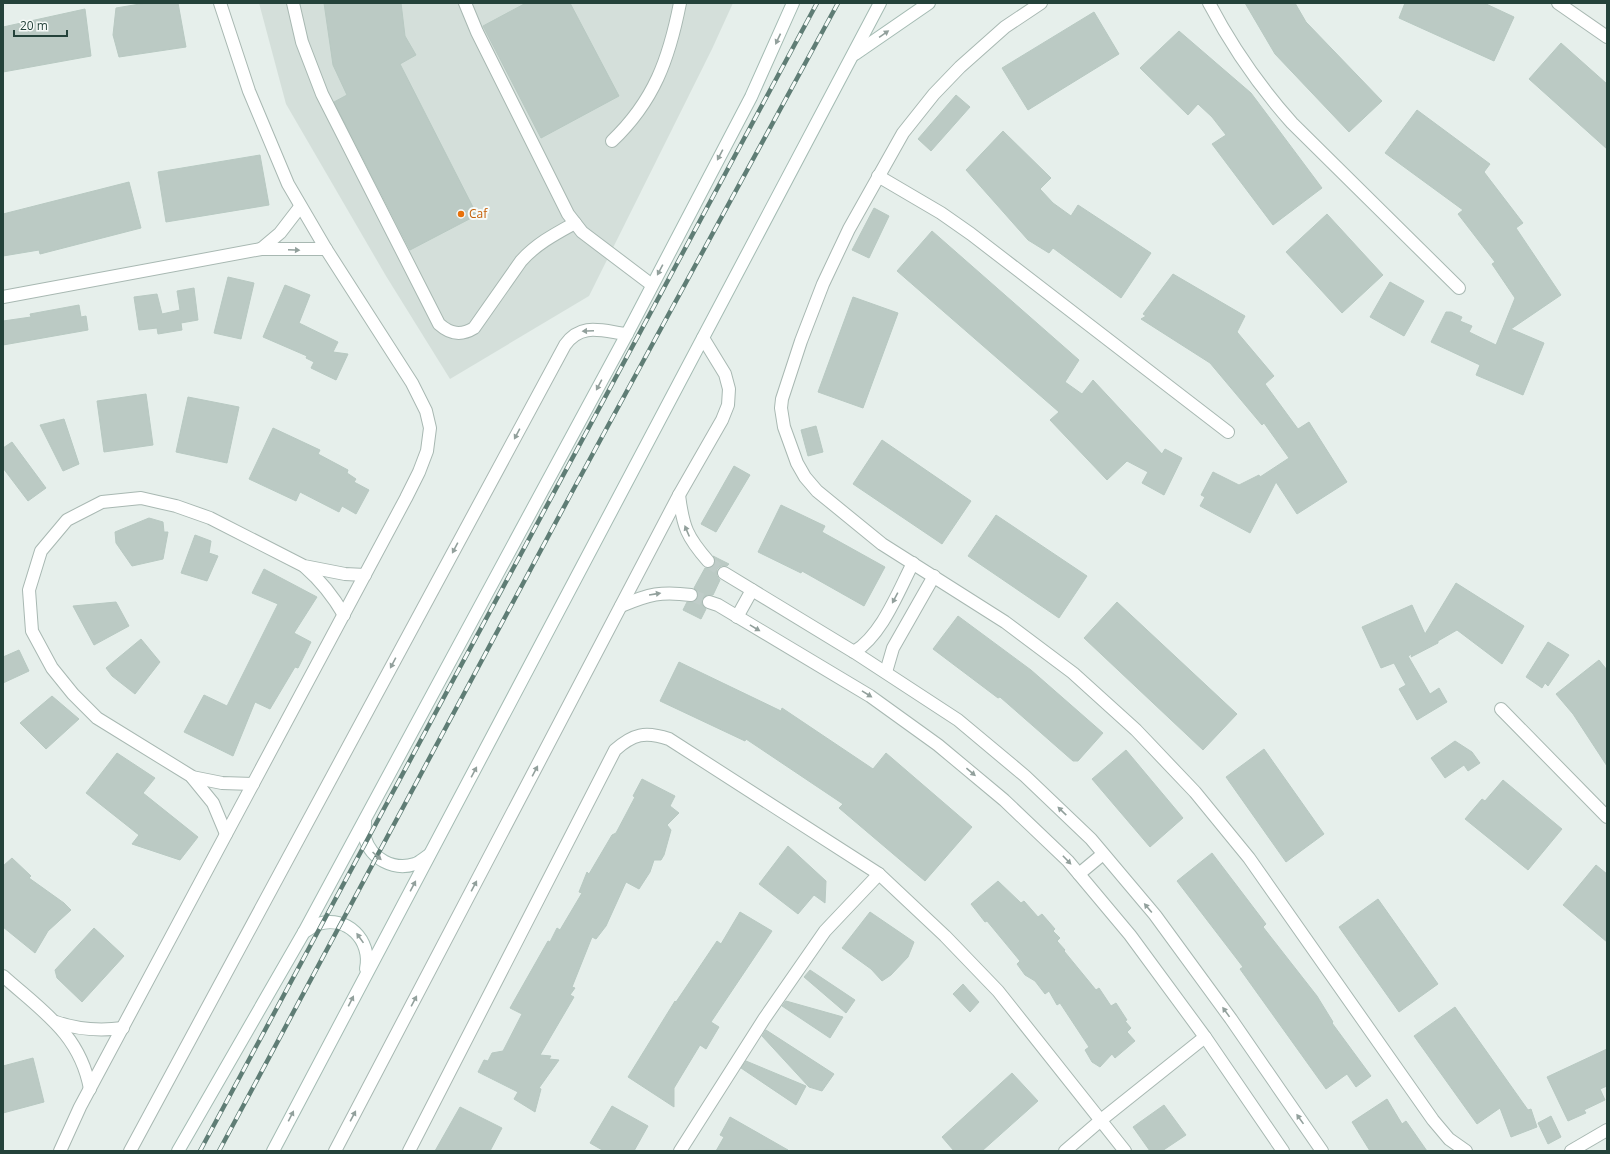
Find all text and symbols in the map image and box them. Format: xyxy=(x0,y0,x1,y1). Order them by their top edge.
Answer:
scale bar xyxy=(14,12,67,38)
text: 20 m xyxy=(20,17,48,34)
one-way arrow xyxy=(879,30,890,38)
one-way arrow xyxy=(775,33,781,44)
one-way arrow xyxy=(717,150,724,161)
place label: Caf xyxy=(469,205,488,222)
marker: Caf xyxy=(456,209,466,219)
one-way arrow xyxy=(288,246,300,253)
one-way arrow xyxy=(656,265,663,276)
one-way arrow xyxy=(582,327,594,334)
one-way arrow xyxy=(595,379,602,391)
one-way arrow xyxy=(513,428,520,440)
one-way arrow xyxy=(684,526,690,537)
one-way arrow xyxy=(452,542,458,554)
one-way arrow xyxy=(649,591,661,597)
one-way arrow xyxy=(891,592,898,603)
one-way arrow xyxy=(749,624,761,631)
one-way arrow xyxy=(390,657,397,668)
one-way arrow xyxy=(861,691,873,698)
one-way arrow xyxy=(531,765,538,777)
one-way arrow xyxy=(470,766,477,778)
one-way arrow xyxy=(965,768,976,777)
one-way arrow xyxy=(1057,806,1067,816)
one-way arrow xyxy=(371,851,382,860)
one-way arrow xyxy=(1062,855,1072,865)
one-way arrow xyxy=(409,881,416,892)
one-way arrow xyxy=(471,881,477,892)
one-way arrow xyxy=(1144,902,1153,913)
one-way arrow xyxy=(356,932,364,943)
one-way arrow xyxy=(348,995,354,1007)
one-way arrow xyxy=(410,996,417,1007)
one-way arrow xyxy=(1222,1007,1230,1017)
one-way arrow xyxy=(288,1111,294,1122)
one-way arrow xyxy=(350,1111,356,1122)
one-way arrow xyxy=(1296,1114,1304,1124)

